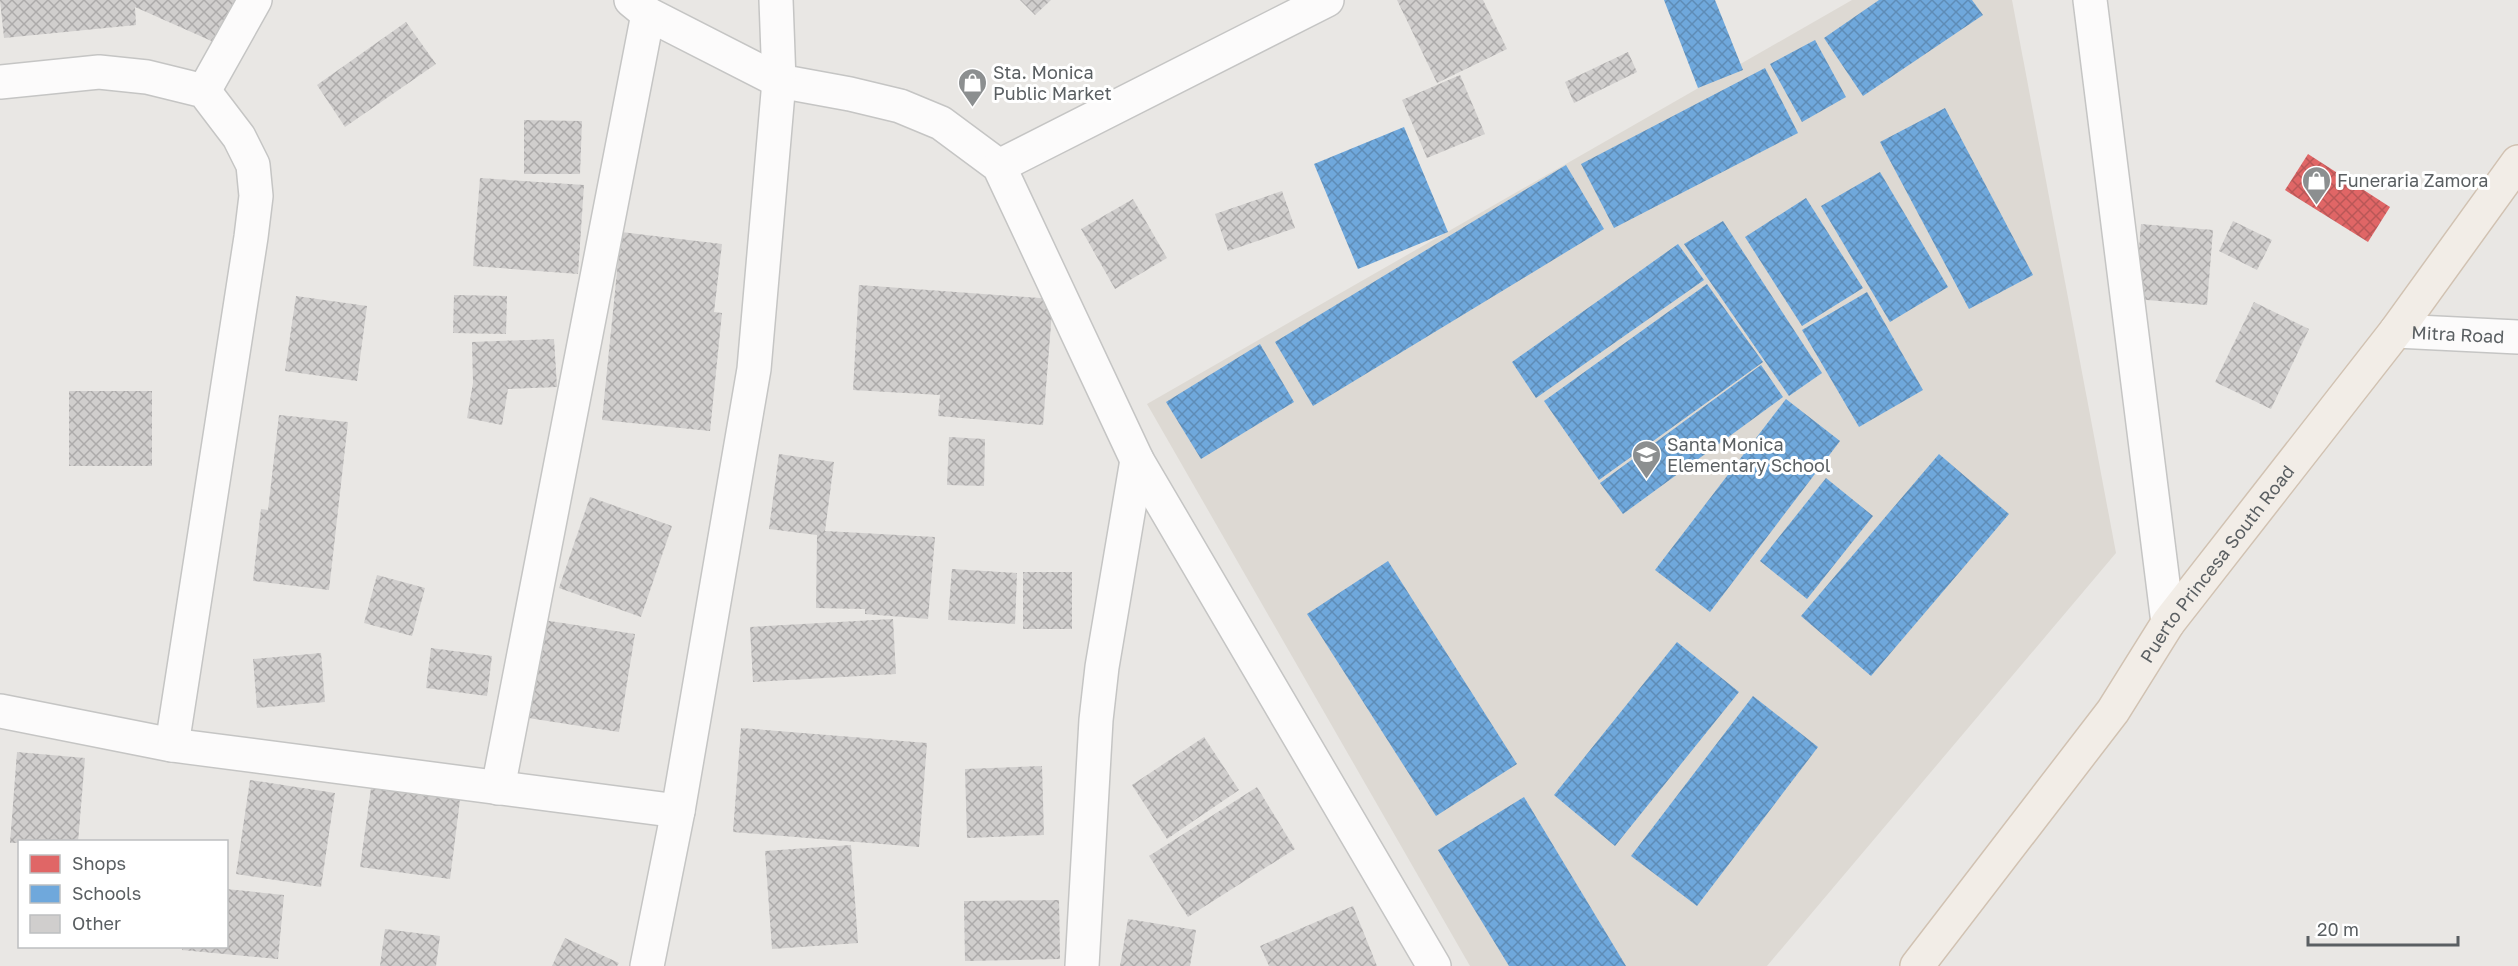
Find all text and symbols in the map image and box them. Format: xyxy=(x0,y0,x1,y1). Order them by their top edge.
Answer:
place label: Sta. Monica Public Market xyxy=(993,61,1112,104)
shop icon: Sta. Monica Public Market xyxy=(956,66,988,108)
shop icon: Funeraria Zamora xyxy=(2300,164,2332,206)
place label: Funeraria Zamora xyxy=(2337,169,2488,191)
street label: Mitra Road xyxy=(2411,321,2505,347)
place label: Santa Monica Elementary School xyxy=(1667,433,1831,476)
school or university icon: Santa Monica Elementary School xyxy=(1630,438,1662,480)
street label: Puerto Princesa South Road xyxy=(2135,460,2298,667)
legend xyxy=(18,840,228,948)
text: Shops xyxy=(72,852,126,874)
text: Schools xyxy=(72,882,141,904)
scale bar xyxy=(2308,909,2458,947)
text: Other xyxy=(72,912,121,934)
text: 20 m xyxy=(2317,918,2359,940)

